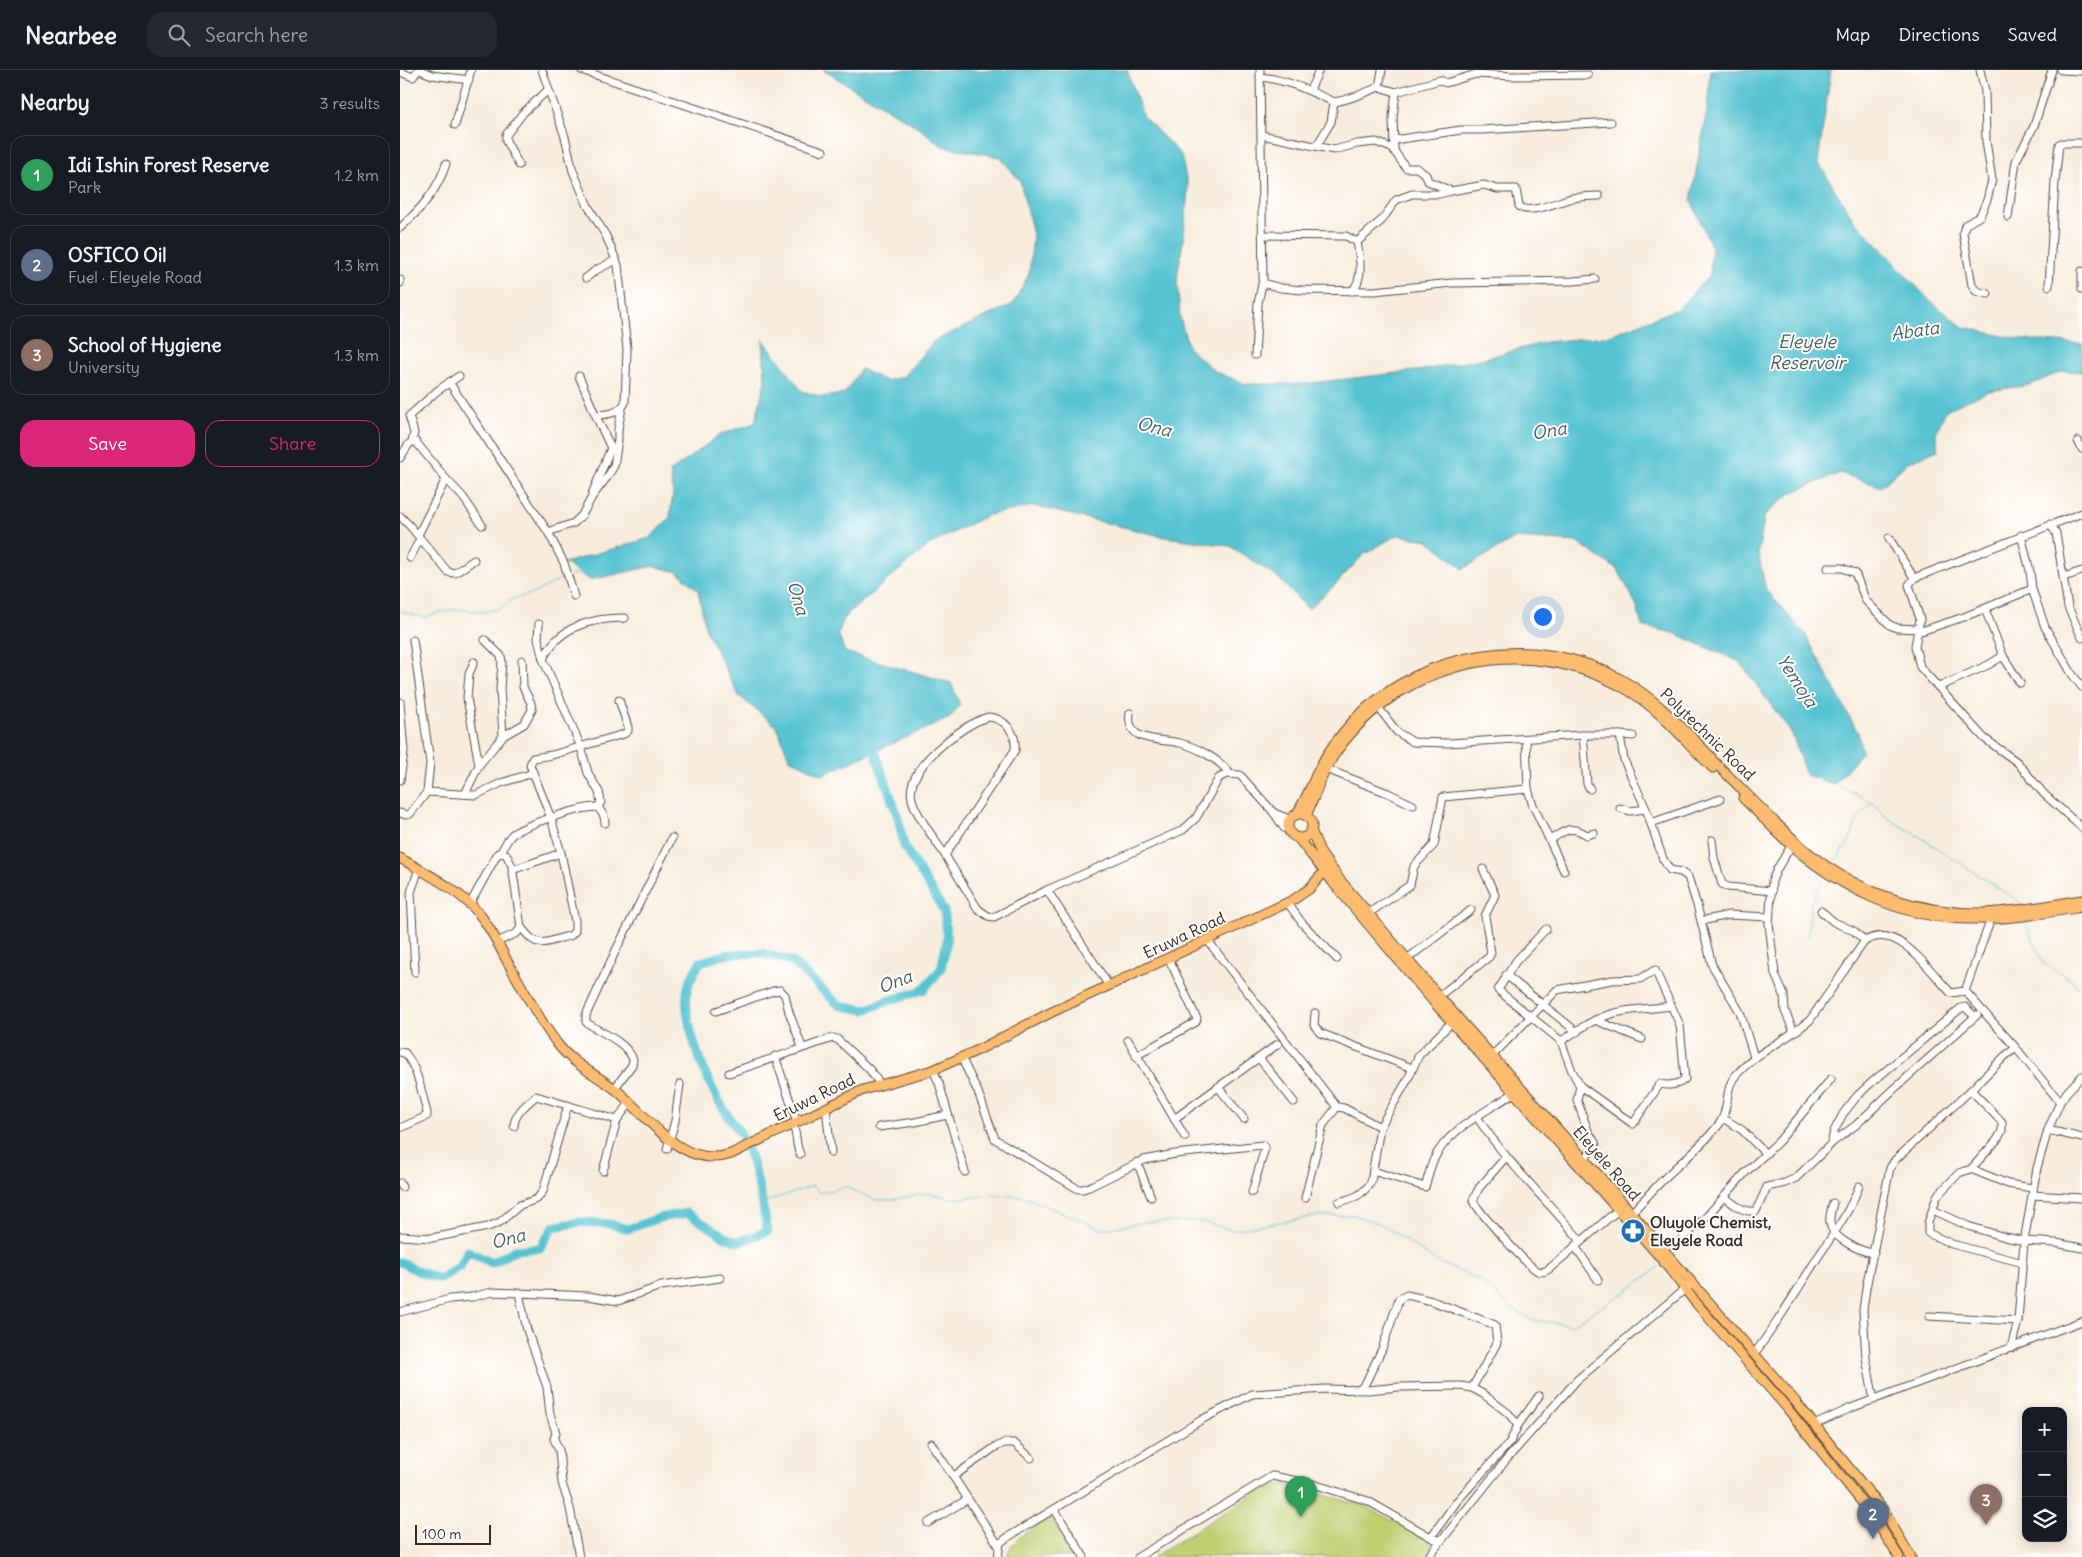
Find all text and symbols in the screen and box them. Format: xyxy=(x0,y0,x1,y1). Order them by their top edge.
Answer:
search box xyxy=(147,12,497,57)
text: Nearbee xyxy=(25,20,117,50)
icon: search xyxy=(165,21,193,49)
text: Search here xyxy=(205,23,308,47)
text: Map xyxy=(1835,23,1870,46)
text: Directions xyxy=(1898,23,1980,46)
text: Saved xyxy=(2008,23,2057,46)
text: Nearby xyxy=(20,89,90,116)
text: 3 results xyxy=(320,93,380,113)
text: Idi Ishin Forest Reserve xyxy=(68,153,269,177)
text: 1 xyxy=(34,165,40,185)
text: 1.2 km xyxy=(335,165,379,185)
text: Park xyxy=(68,177,101,197)
text: OSFICO Oil xyxy=(68,243,167,267)
text: 2 xyxy=(33,255,41,275)
text: 1.3 km xyxy=(334,255,379,275)
text: Fuel · Eleyele Road xyxy=(68,267,202,287)
water label: Abata xyxy=(1890,316,1942,345)
water label: Eleyele Reservoir xyxy=(1769,330,1848,374)
text: School of Hygiene xyxy=(68,333,221,357)
text: 3 xyxy=(32,345,42,365)
text: 1.3 km xyxy=(334,345,379,365)
text: University xyxy=(68,357,140,377)
water label: Ona xyxy=(1135,411,1175,442)
water label: Ona xyxy=(1530,416,1570,445)
button: Save xyxy=(20,420,195,467)
button: Share xyxy=(205,420,380,467)
water label: Ona xyxy=(782,578,815,619)
your location xyxy=(1530,604,1556,630)
water label: Yemoja xyxy=(1772,650,1824,713)
street label: Polytechnic Road xyxy=(1656,684,1760,784)
street label: Eruwa Road xyxy=(1140,907,1228,963)
water label: Ona xyxy=(875,964,917,998)
street label: Eruwa Road xyxy=(770,1069,858,1125)
street label: Eleyele Road xyxy=(1569,1121,1645,1205)
place label: Oluyole Chemist, Eleyele Road xyxy=(1650,1212,1771,1251)
pharmacy icon: Oluyole Chemist, Eleyele Road xyxy=(1620,1218,1646,1244)
water label: Ona xyxy=(488,1223,529,1254)
map controls xyxy=(2022,1407,2067,1542)
button: + xyxy=(2022,1407,2067,1452)
button: − xyxy=(2022,1452,2067,1497)
pin: 1 xyxy=(1285,1476,1317,1517)
pin: 3 xyxy=(1970,1484,2002,1525)
button: layers xyxy=(2022,1497,2067,1542)
pin: 2 xyxy=(1857,1498,1889,1539)
scale bar xyxy=(415,1522,491,1545)
text: 100 m xyxy=(422,1525,462,1543)

